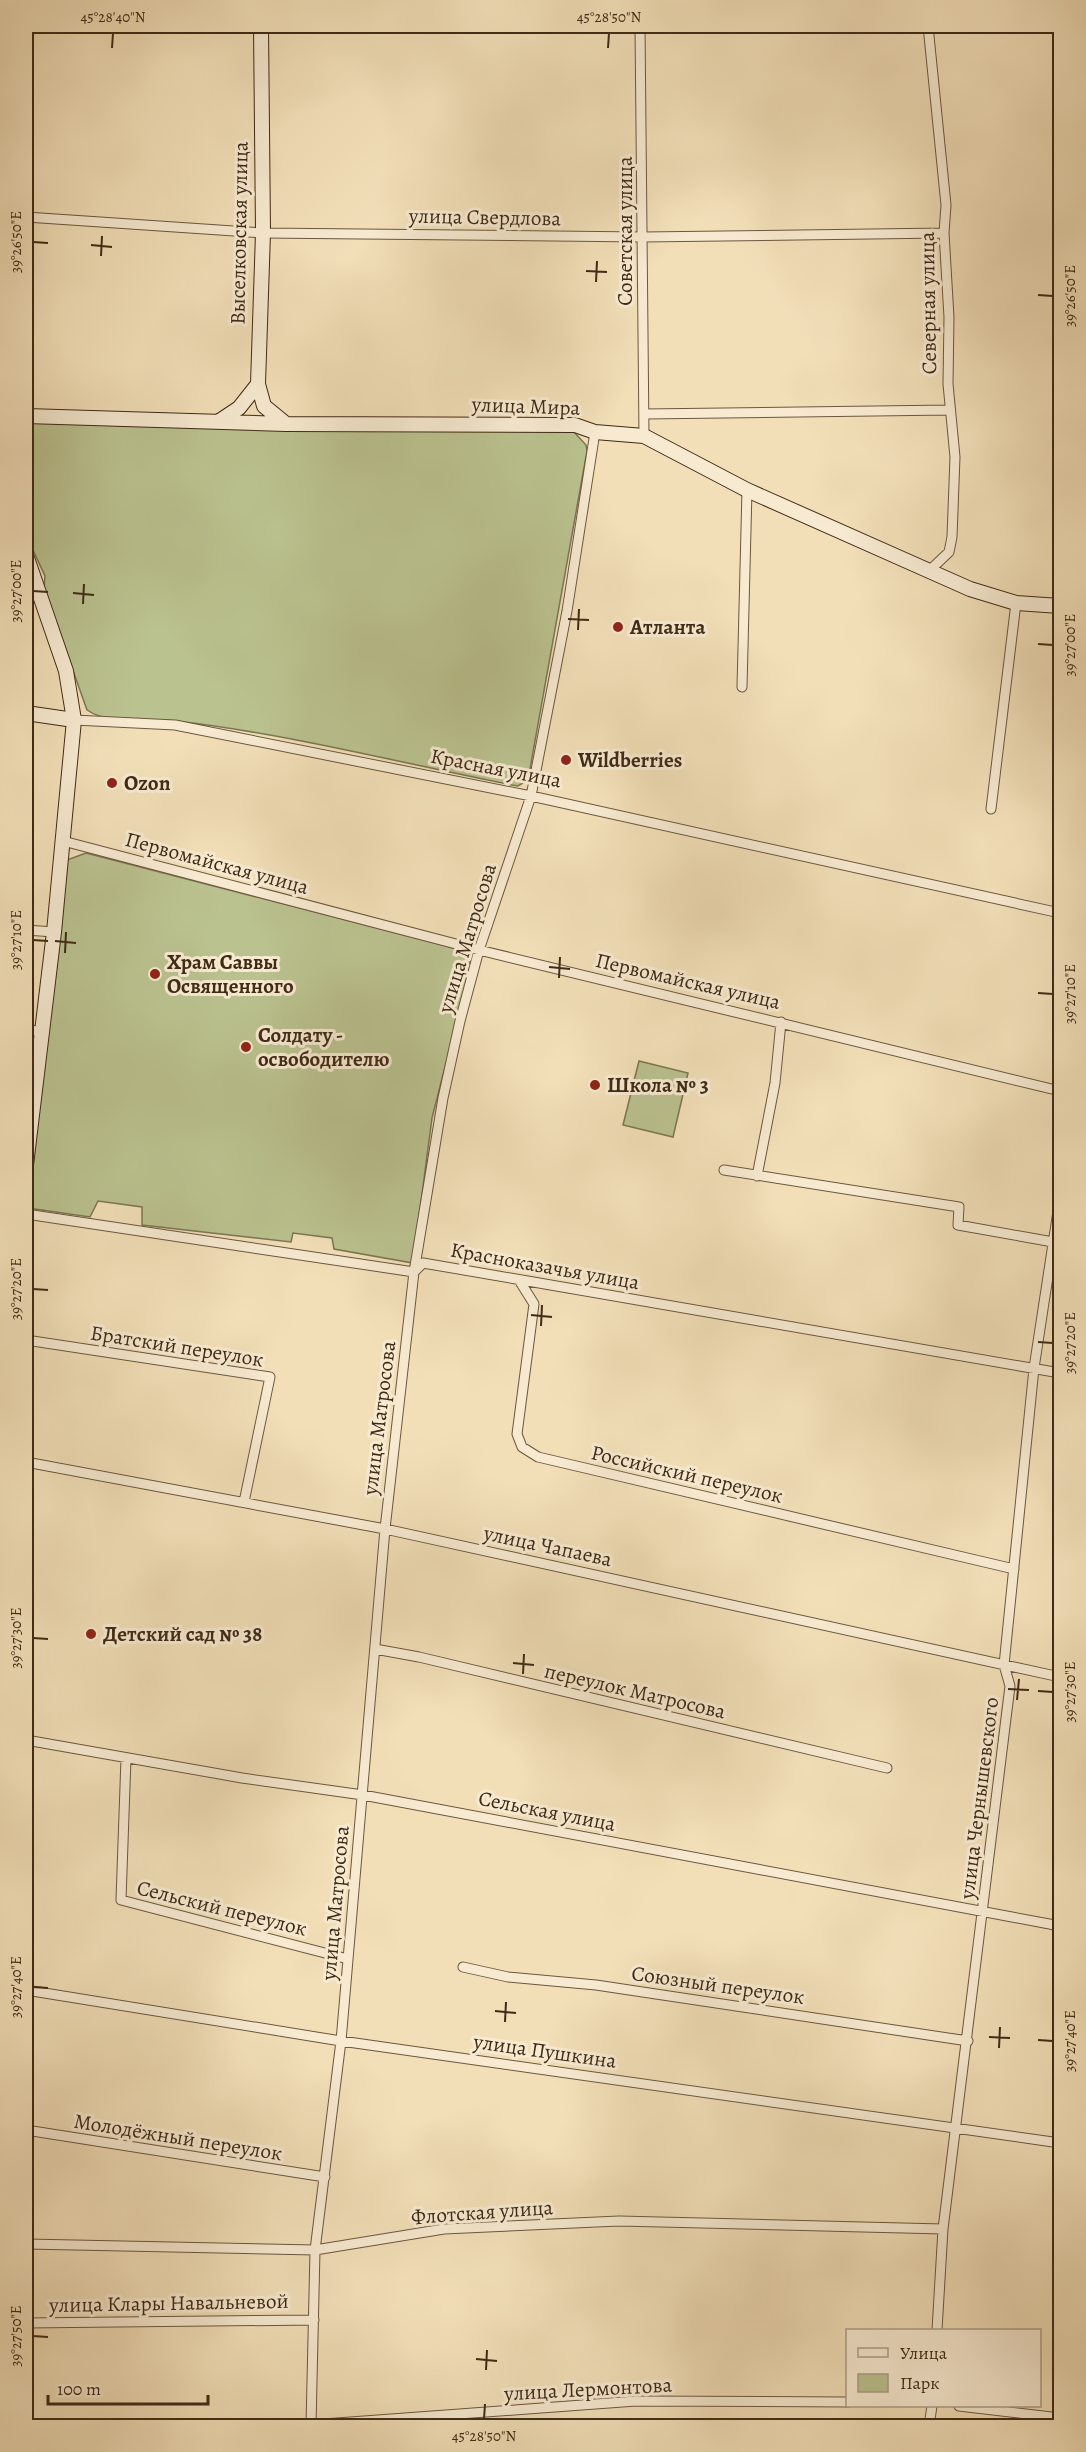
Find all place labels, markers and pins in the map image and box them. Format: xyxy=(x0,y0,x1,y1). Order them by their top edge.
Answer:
place label: Атланта xyxy=(629,613,705,641)
marker: Атланта xyxy=(611,620,625,634)
place label: Wildberries xyxy=(577,746,682,774)
marker: Wildberries xyxy=(559,753,573,767)
place label: Ozon xyxy=(124,769,171,797)
marker: Ozon xyxy=(105,776,119,790)
place label: Храм Саввы Освященного xyxy=(167,948,294,1000)
marker: Храм Саввы Освященного xyxy=(148,967,162,981)
place label: Солдату - освободителю xyxy=(258,1021,390,1073)
marker: Солдату - освободителю xyxy=(239,1040,253,1054)
place label: Школа № 3 xyxy=(607,1071,709,1099)
marker: Школа № 3 xyxy=(588,1078,602,1092)
place label: Детский сад № 38 xyxy=(103,1620,262,1648)
marker: Детский сад № 38 xyxy=(84,1627,98,1641)

